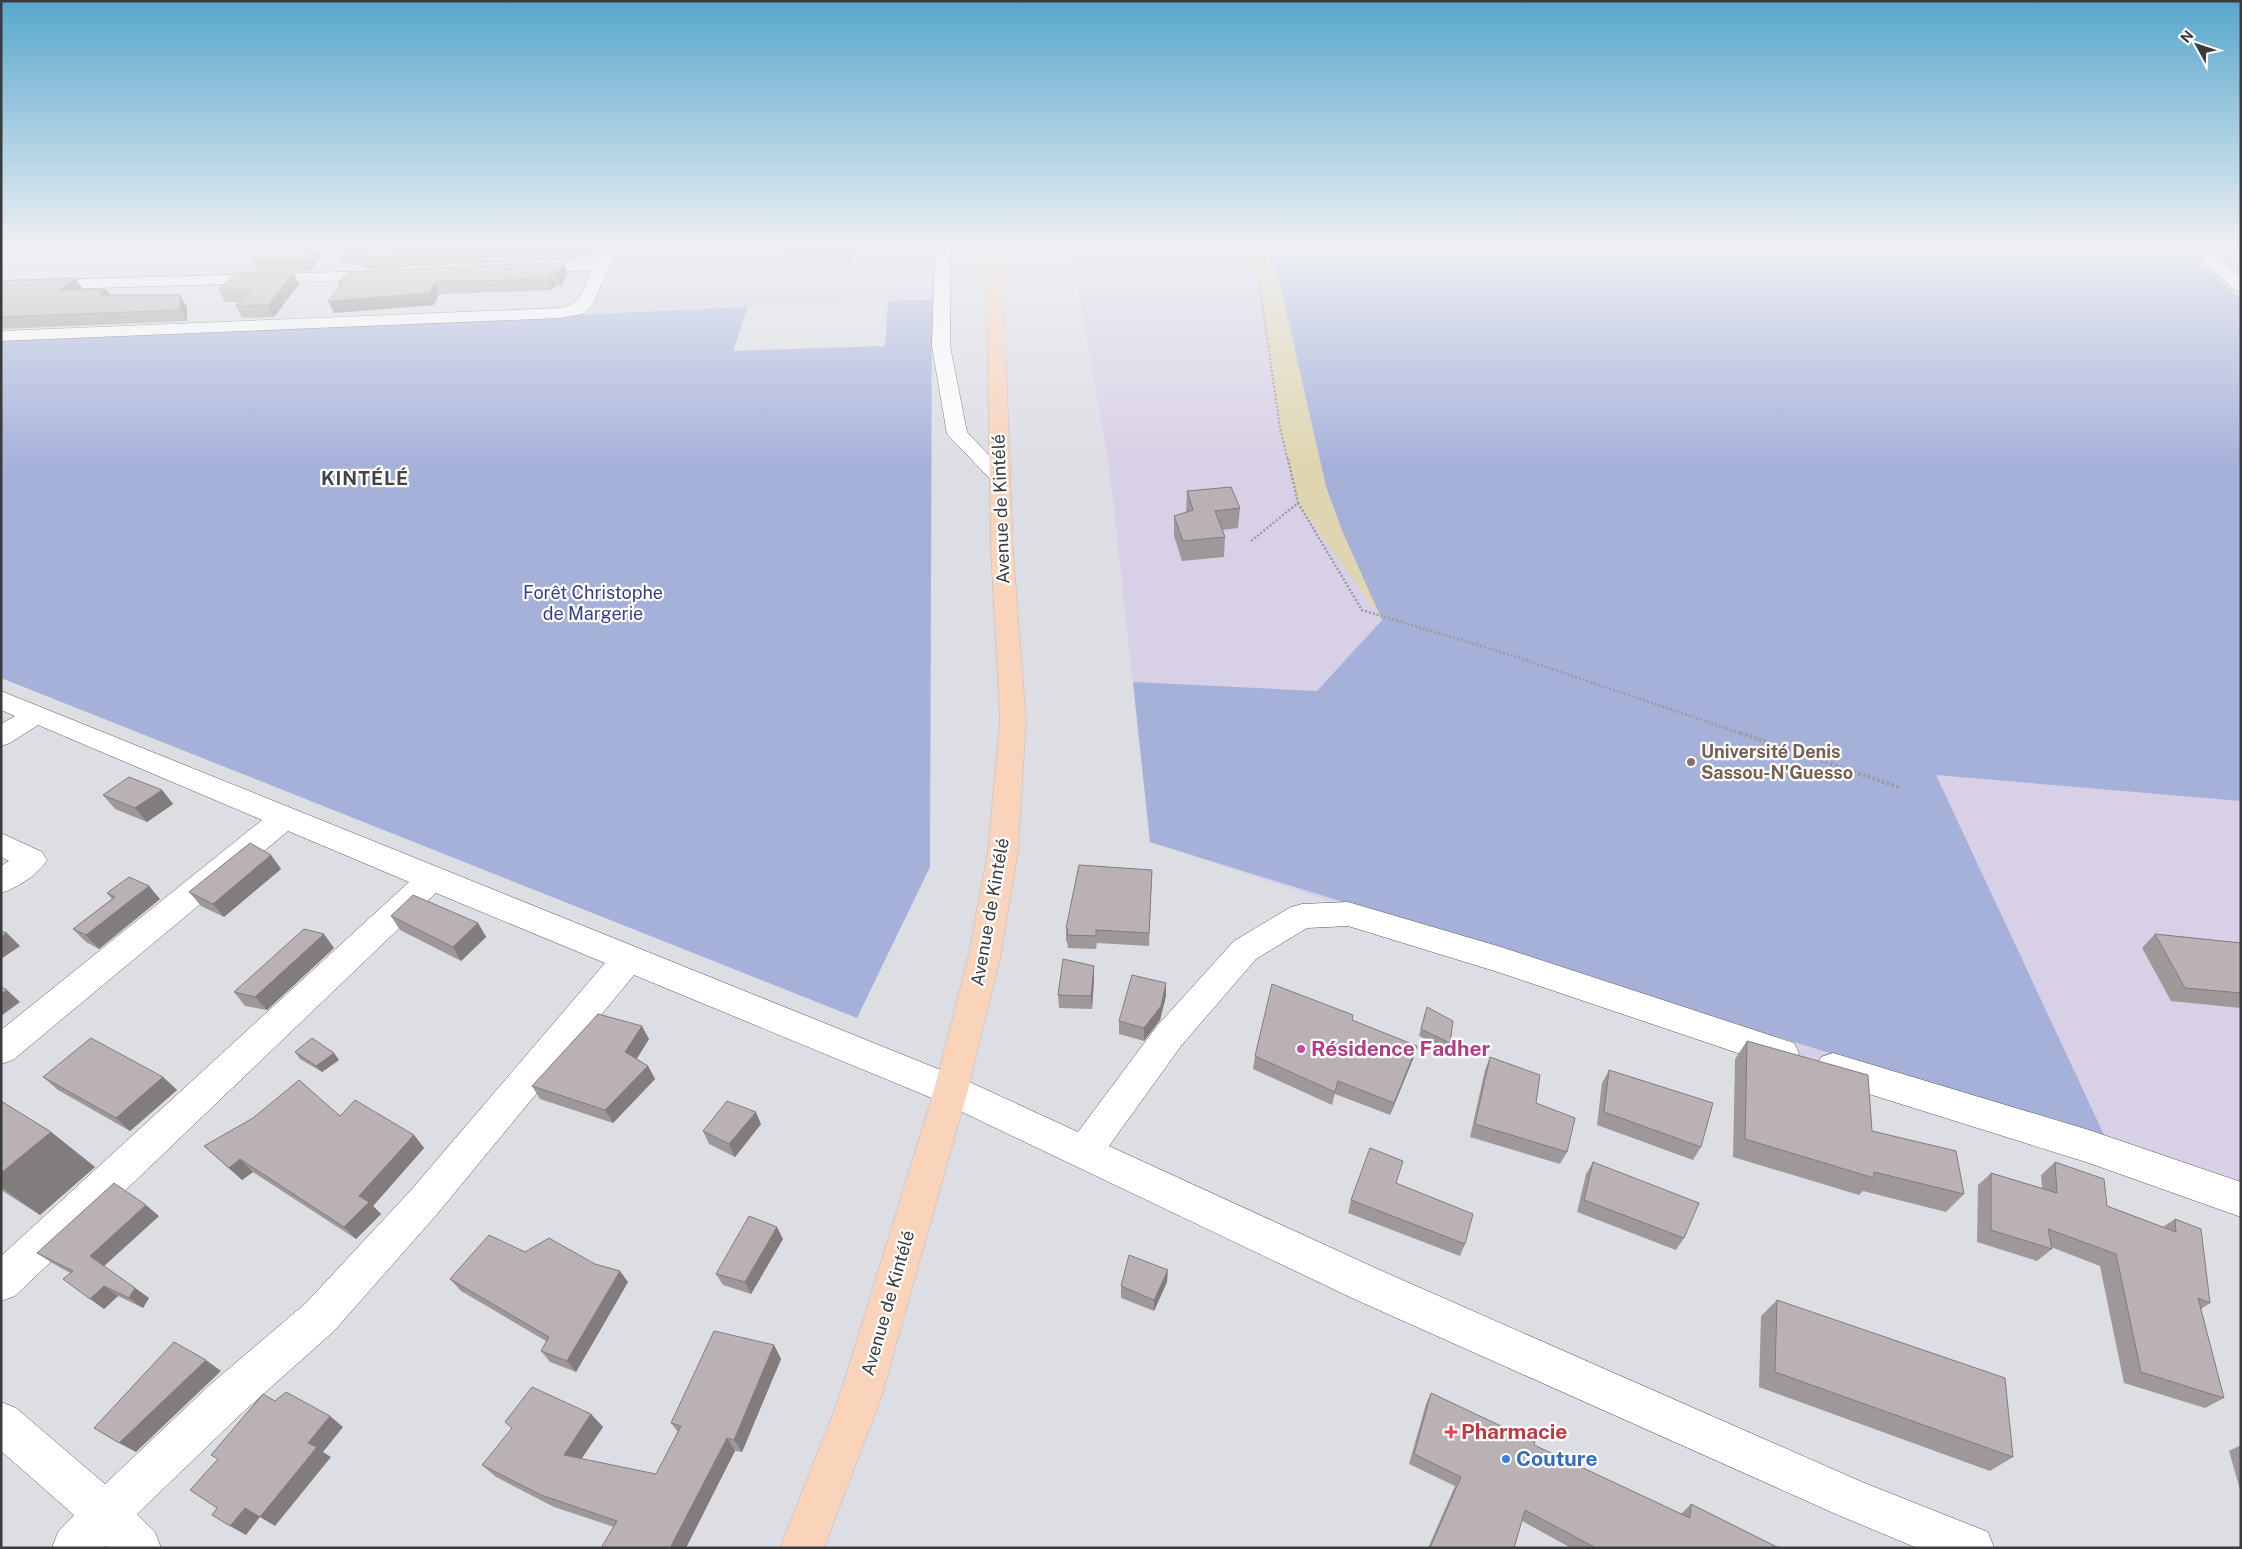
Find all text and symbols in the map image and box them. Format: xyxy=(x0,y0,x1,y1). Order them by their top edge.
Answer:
north arrow xyxy=(2172,20,2222,70)
text: N xyxy=(2177,27,2197,46)
street label: Avenue de Kintélé xyxy=(987,434,1014,584)
district label: KINTÉLÉ xyxy=(321,467,409,489)
park label: Forêt Christophe de Margerie xyxy=(523,582,663,624)
place label: Université Denis Sassou-N'Guesso xyxy=(1701,741,1853,783)
marker: Université Denis Sassou-N'Guesso xyxy=(1685,756,1697,768)
street label: Avenue de Kintélé xyxy=(966,836,1013,988)
place label: Résidence Fadher xyxy=(1311,1036,1491,1061)
marker: Résidence Fadher xyxy=(1295,1043,1307,1055)
street label: Avenue de Kintélé xyxy=(857,1228,918,1378)
place label: Pharmacie xyxy=(1461,1419,1567,1444)
marker: Pharmacie xyxy=(1445,1426,1457,1438)
place label: Couture xyxy=(1516,1446,1598,1471)
marker: Couture xyxy=(1500,1453,1512,1465)

